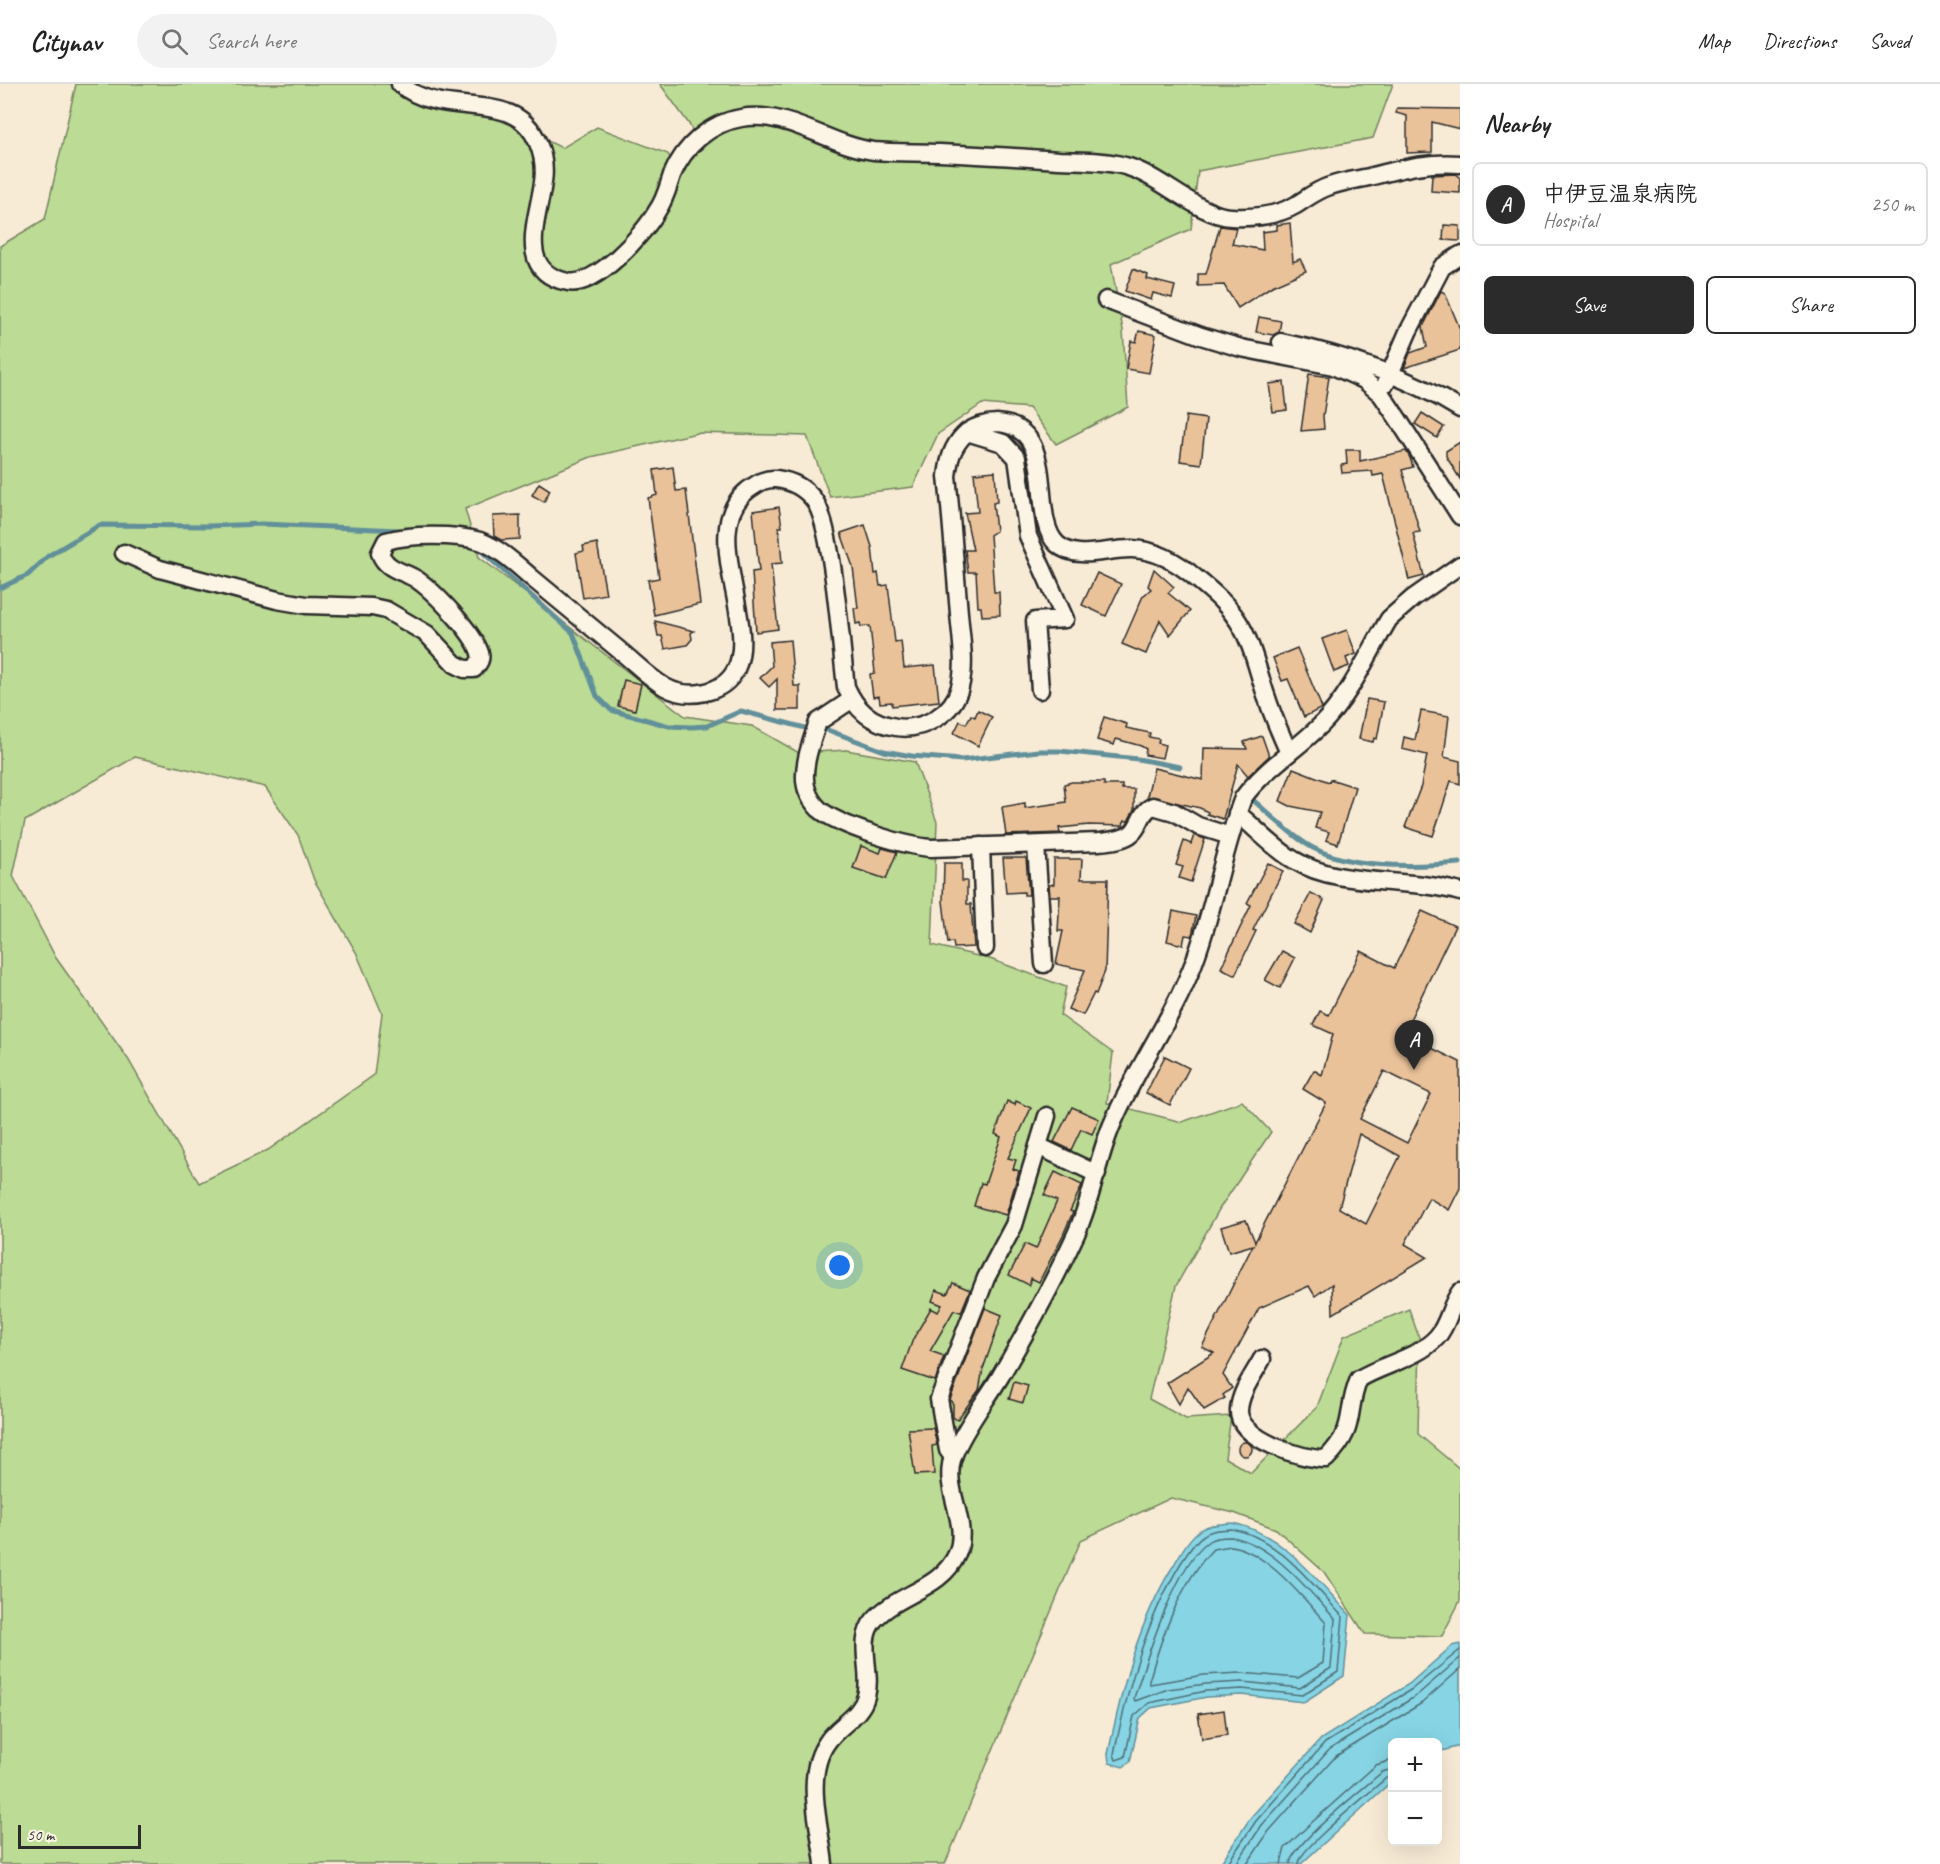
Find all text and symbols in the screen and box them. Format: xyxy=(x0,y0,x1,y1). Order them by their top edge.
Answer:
search box xyxy=(137,14,557,68)
text: Citynav xyxy=(30,24,101,59)
icon: search xyxy=(158,25,191,58)
text: Search here xyxy=(206,27,296,55)
text: Map xyxy=(1698,28,1730,54)
text: Directions xyxy=(1763,28,1836,54)
text: Saved xyxy=(1869,28,1910,54)
text: Nearby xyxy=(1484,107,1549,140)
text: 中伊豆温泉病院 xyxy=(1543,180,1697,208)
text: A xyxy=(1500,192,1511,217)
text: 250 m xyxy=(1871,192,1914,217)
text: Hospital xyxy=(1543,208,1598,233)
button: Save xyxy=(1484,276,1694,334)
button: Share xyxy=(1706,276,1916,334)
pin: A xyxy=(1394,1020,1434,1070)
your location xyxy=(825,1251,854,1280)
map controls xyxy=(1388,1738,1442,1846)
button: + xyxy=(1388,1738,1442,1792)
button: − xyxy=(1388,1792,1442,1846)
scale bar xyxy=(18,1822,141,1850)
text: 50 m xyxy=(27,1825,54,1845)

